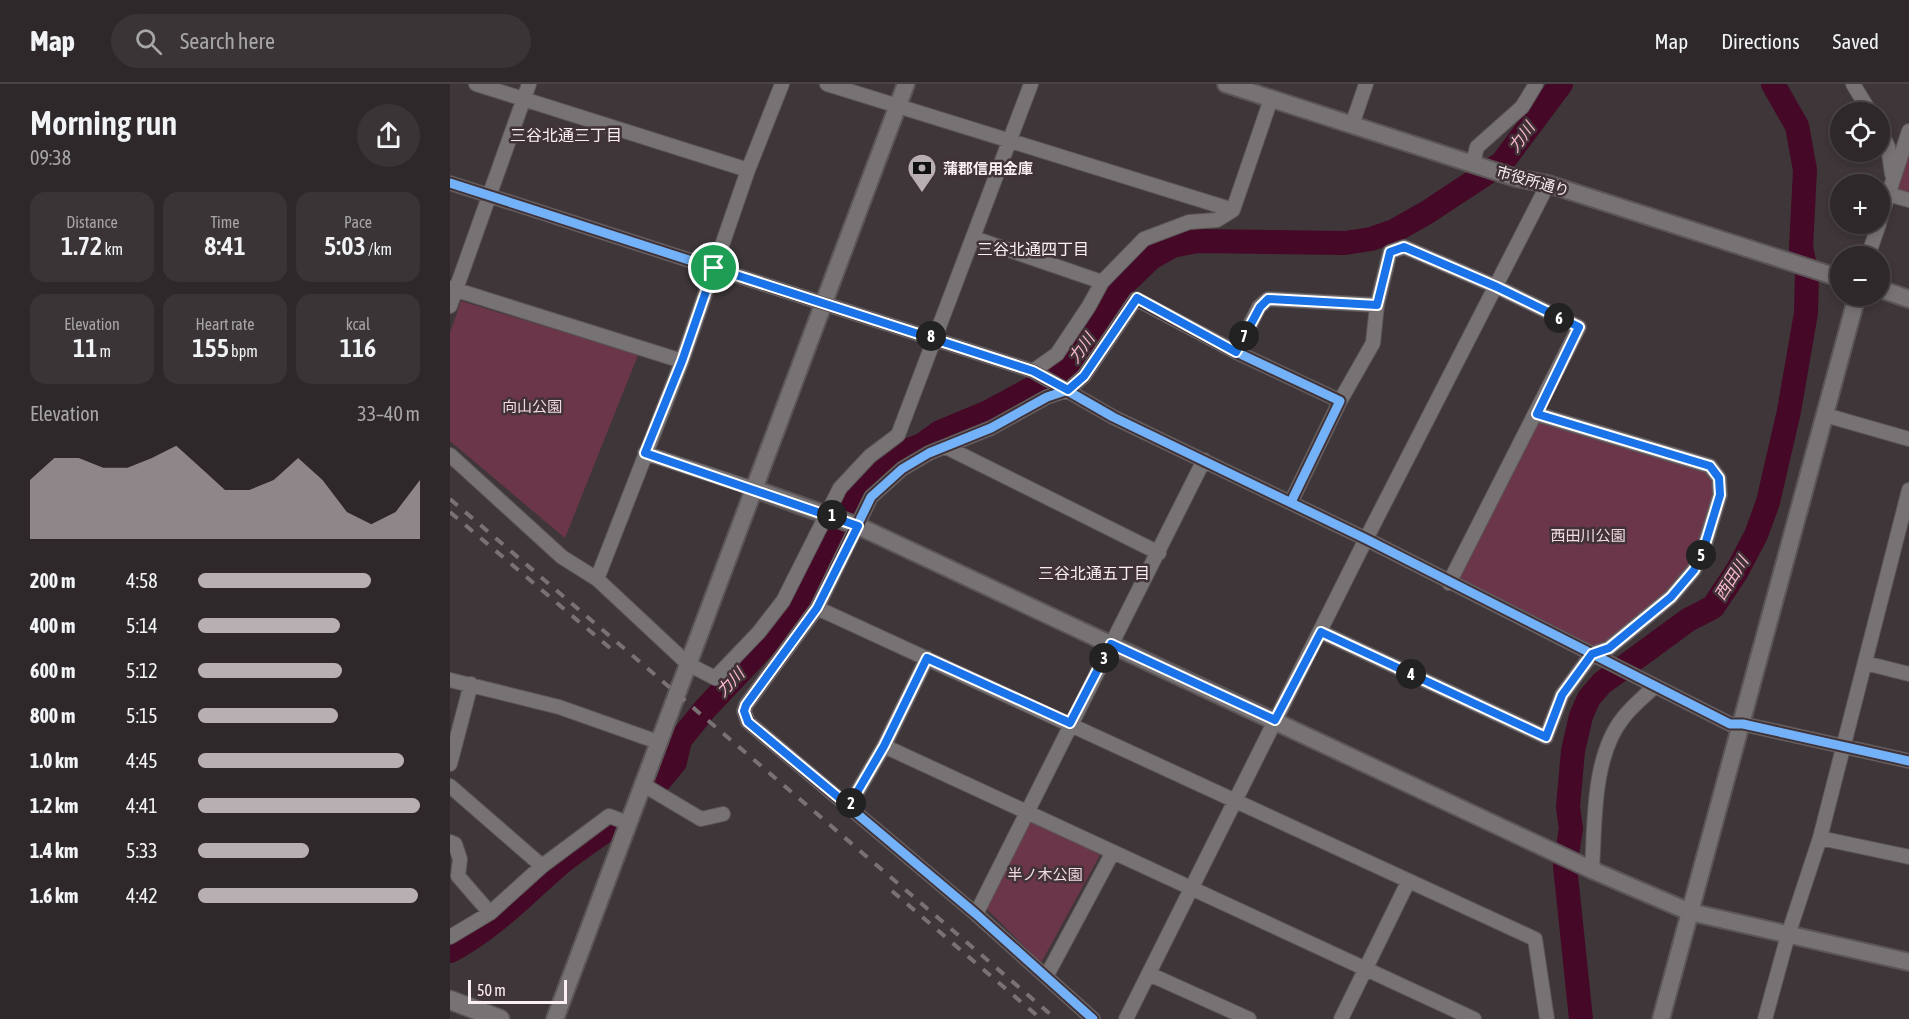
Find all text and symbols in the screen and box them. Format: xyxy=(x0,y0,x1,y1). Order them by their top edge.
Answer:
search box xyxy=(111,14,531,68)
text: Map xyxy=(30,25,75,57)
icon: search xyxy=(132,25,165,58)
text: Search here xyxy=(180,28,275,54)
text: Map xyxy=(1654,29,1688,53)
text: Directions xyxy=(1721,29,1800,53)
text: Saved xyxy=(1833,29,1879,53)
map controls xyxy=(1830,102,1890,306)
button: locate xyxy=(1830,102,1890,162)
text: Morning run xyxy=(30,104,177,142)
button: share xyxy=(357,104,420,167)
water label: 力川 xyxy=(1504,117,1539,155)
district label: 三谷北通三丁目 xyxy=(510,126,622,144)
text: 09:38 xyxy=(30,146,71,169)
bank icon: 蒲郡信用金庫 xyxy=(906,152,938,194)
place label: 蒲郡信用金庫 xyxy=(943,160,1033,177)
street label: 市役所通り xyxy=(1495,162,1571,200)
button: + xyxy=(1830,174,1890,234)
text: Distance xyxy=(66,213,118,231)
text: Time xyxy=(210,213,240,231)
text: Pace xyxy=(344,213,372,231)
text: 1.72 xyxy=(61,231,102,261)
text: 8:41 xyxy=(204,231,246,261)
text: 5:03 xyxy=(324,231,366,261)
text: km xyxy=(102,240,123,258)
text: /km xyxy=(366,240,392,258)
district label: 三谷北通四丁目 xyxy=(977,240,1089,258)
pin xyxy=(688,242,739,293)
button: − xyxy=(1830,246,1890,306)
icon: arrive xyxy=(697,251,730,284)
pin: 6 xyxy=(1544,303,1574,333)
text: 6 xyxy=(1555,309,1563,327)
text: Elevation xyxy=(64,315,120,333)
text: Heart rate xyxy=(196,315,254,333)
text: kcal xyxy=(346,315,370,333)
pin: 8 xyxy=(916,321,946,351)
pin: 7 xyxy=(1229,321,1259,351)
text: 8 xyxy=(927,327,935,345)
text: 7 xyxy=(1240,327,1248,345)
water label: 力川 xyxy=(1064,328,1099,366)
text: 11 xyxy=(73,333,97,363)
text: 155 xyxy=(192,333,229,363)
text: 116 xyxy=(340,333,376,363)
text: m xyxy=(97,342,111,360)
text: bpm xyxy=(229,342,258,360)
park label: 向山公園 xyxy=(502,398,562,415)
text: Elevation xyxy=(30,402,99,425)
text: 33–40 m xyxy=(357,402,420,425)
pin: 1 xyxy=(817,500,847,530)
text: 1 xyxy=(828,506,836,524)
park label: 西田川公園 xyxy=(1550,527,1626,544)
pin: 5 xyxy=(1686,540,1716,570)
text: 5 xyxy=(1697,546,1705,564)
water label: 西田川 xyxy=(1711,551,1752,603)
district label: 三谷北通五丁目 xyxy=(1038,564,1150,582)
text: 200 m xyxy=(30,569,75,592)
text: 4:58 xyxy=(126,569,158,592)
text: 400 m xyxy=(30,614,75,637)
text: 5:14 xyxy=(126,614,158,637)
pin: 3 xyxy=(1089,643,1119,673)
text: 3 xyxy=(1100,649,1108,667)
text: 600 m xyxy=(30,659,75,682)
text: 5:12 xyxy=(126,659,158,682)
pin: 4 xyxy=(1396,659,1426,689)
water label: 力川 xyxy=(712,663,749,700)
text: 4 xyxy=(1407,665,1415,683)
text: 800 m xyxy=(30,704,75,727)
text: 5:15 xyxy=(126,704,158,727)
text: 1.0 km xyxy=(30,749,78,772)
text: 4:45 xyxy=(126,749,158,772)
pin: 2 xyxy=(836,788,866,818)
text: 1.2 km xyxy=(30,794,78,817)
text: 4:41 xyxy=(126,794,158,817)
text: 2 xyxy=(847,794,855,812)
text: 1.4 km xyxy=(30,839,78,862)
text: 5:33 xyxy=(126,839,158,862)
park label: 半ノ木公園 xyxy=(1007,866,1083,883)
text: 1.6 km xyxy=(30,884,78,907)
text: 4:42 xyxy=(126,884,158,907)
scale bar xyxy=(468,977,567,1004)
text: 50 m xyxy=(477,981,506,999)

